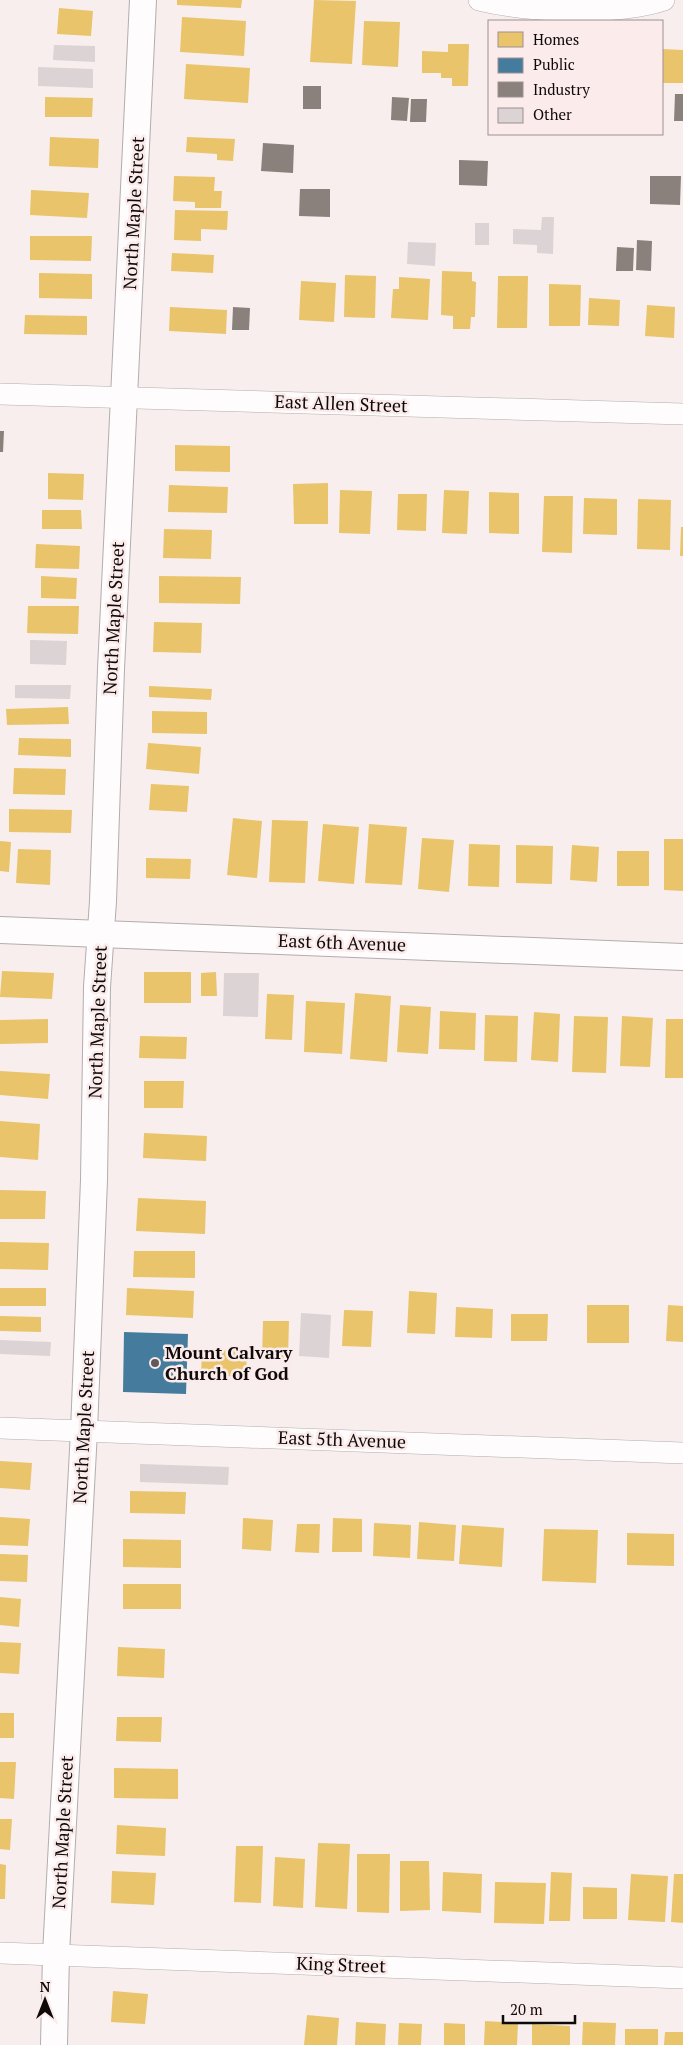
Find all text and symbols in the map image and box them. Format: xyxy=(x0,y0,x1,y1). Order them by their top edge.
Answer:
legend xyxy=(488,20,663,135)
text: Homes xyxy=(533,29,579,49)
text: Public xyxy=(533,54,575,74)
text: Industry xyxy=(533,79,590,99)
text: Other xyxy=(533,104,572,124)
street label: North Maple Street xyxy=(117,135,149,290)
street label: East Allen Street xyxy=(274,389,408,417)
street label: North Maple Street xyxy=(97,540,129,695)
street label: East 6th Avenue xyxy=(278,928,407,956)
street label: North Maple Street xyxy=(82,945,112,1099)
place label: Mount Calvary Church of God xyxy=(165,1340,293,1385)
street label: North Maple Street xyxy=(67,1349,99,1504)
marker: Mount Calvary Church of God xyxy=(149,1357,161,1369)
street label: East 5th Avenue xyxy=(278,1425,407,1453)
street label: North Maple Street xyxy=(46,1754,78,1909)
street label: King Street xyxy=(296,1950,387,1978)
north arrow xyxy=(20,1975,70,2025)
text: N xyxy=(40,1977,51,1996)
scale bar xyxy=(503,1992,576,2024)
text: 20 m xyxy=(510,1999,543,2019)

